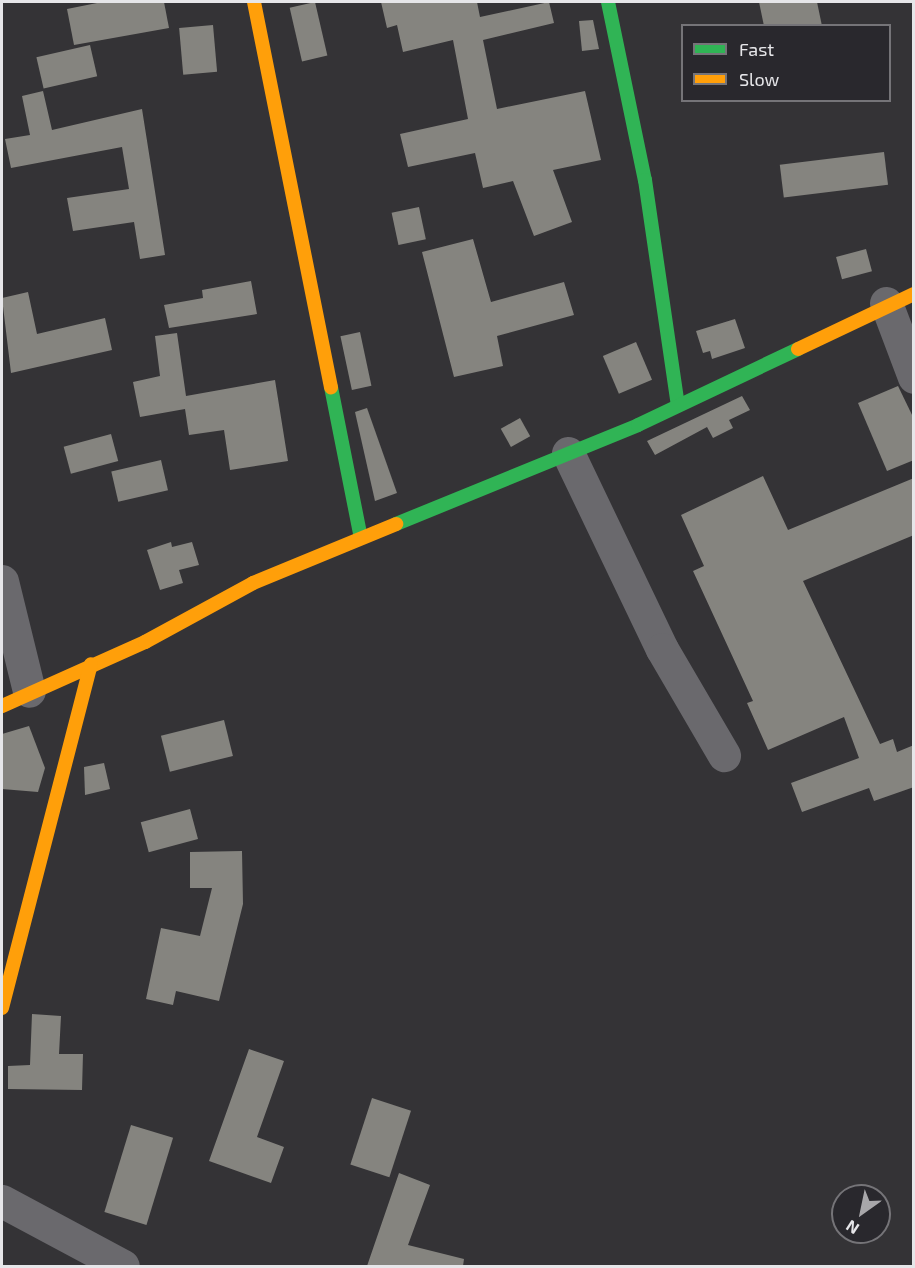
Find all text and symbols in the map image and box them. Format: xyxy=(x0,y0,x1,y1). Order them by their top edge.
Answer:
legend xyxy=(681,24,891,102)
text: Fast xyxy=(739,38,774,60)
text: Slow xyxy=(739,68,779,90)
north arrow xyxy=(831,1184,891,1244)
text: N xyxy=(842,1217,862,1239)

